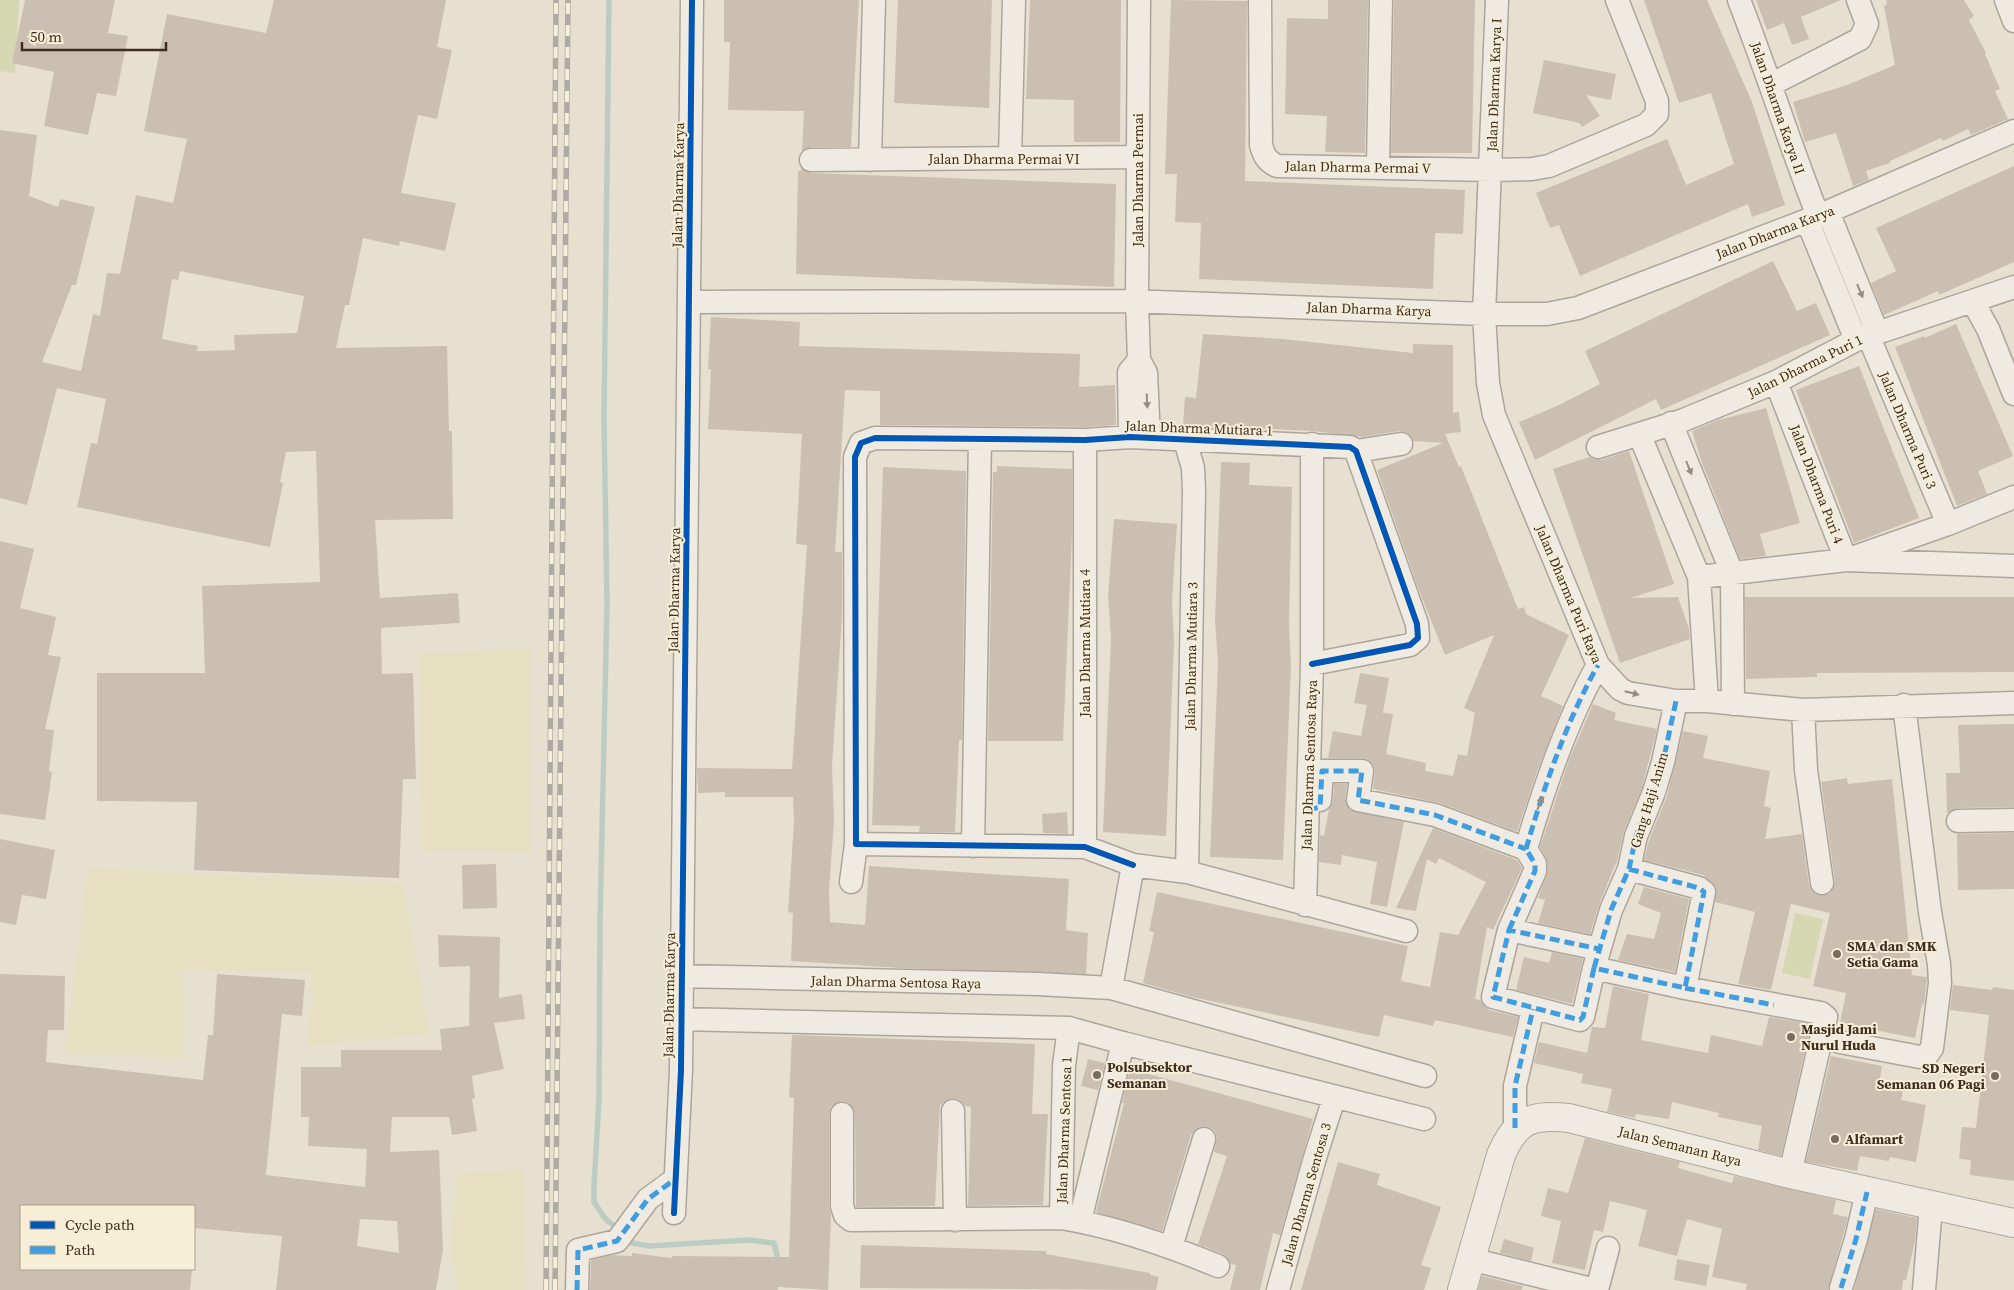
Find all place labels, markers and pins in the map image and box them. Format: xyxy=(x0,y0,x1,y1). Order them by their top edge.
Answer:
place label: SMA dan SMK Setia Gama xyxy=(1847,936,1937,972)
marker: SMA dan SMK Setia Gama xyxy=(1831,948,1843,960)
place label: Masjid Jami Nurul Huda xyxy=(1801,1019,1877,1055)
marker: Masjid Jami Nurul Huda xyxy=(1785,1031,1797,1043)
place label: Polsubsektor Semanan xyxy=(1107,1057,1193,1093)
place label: SD Negeri Semanan 06 Pagi xyxy=(1877,1058,1986,1094)
marker: Polsubsektor Semanan xyxy=(1091,1069,1103,1081)
marker: SD Negeri Semanan 06 Pagi xyxy=(1989,1070,2001,1082)
place label: Alfamart xyxy=(1845,1129,1904,1149)
marker: Alfamart xyxy=(1829,1133,1841,1145)

